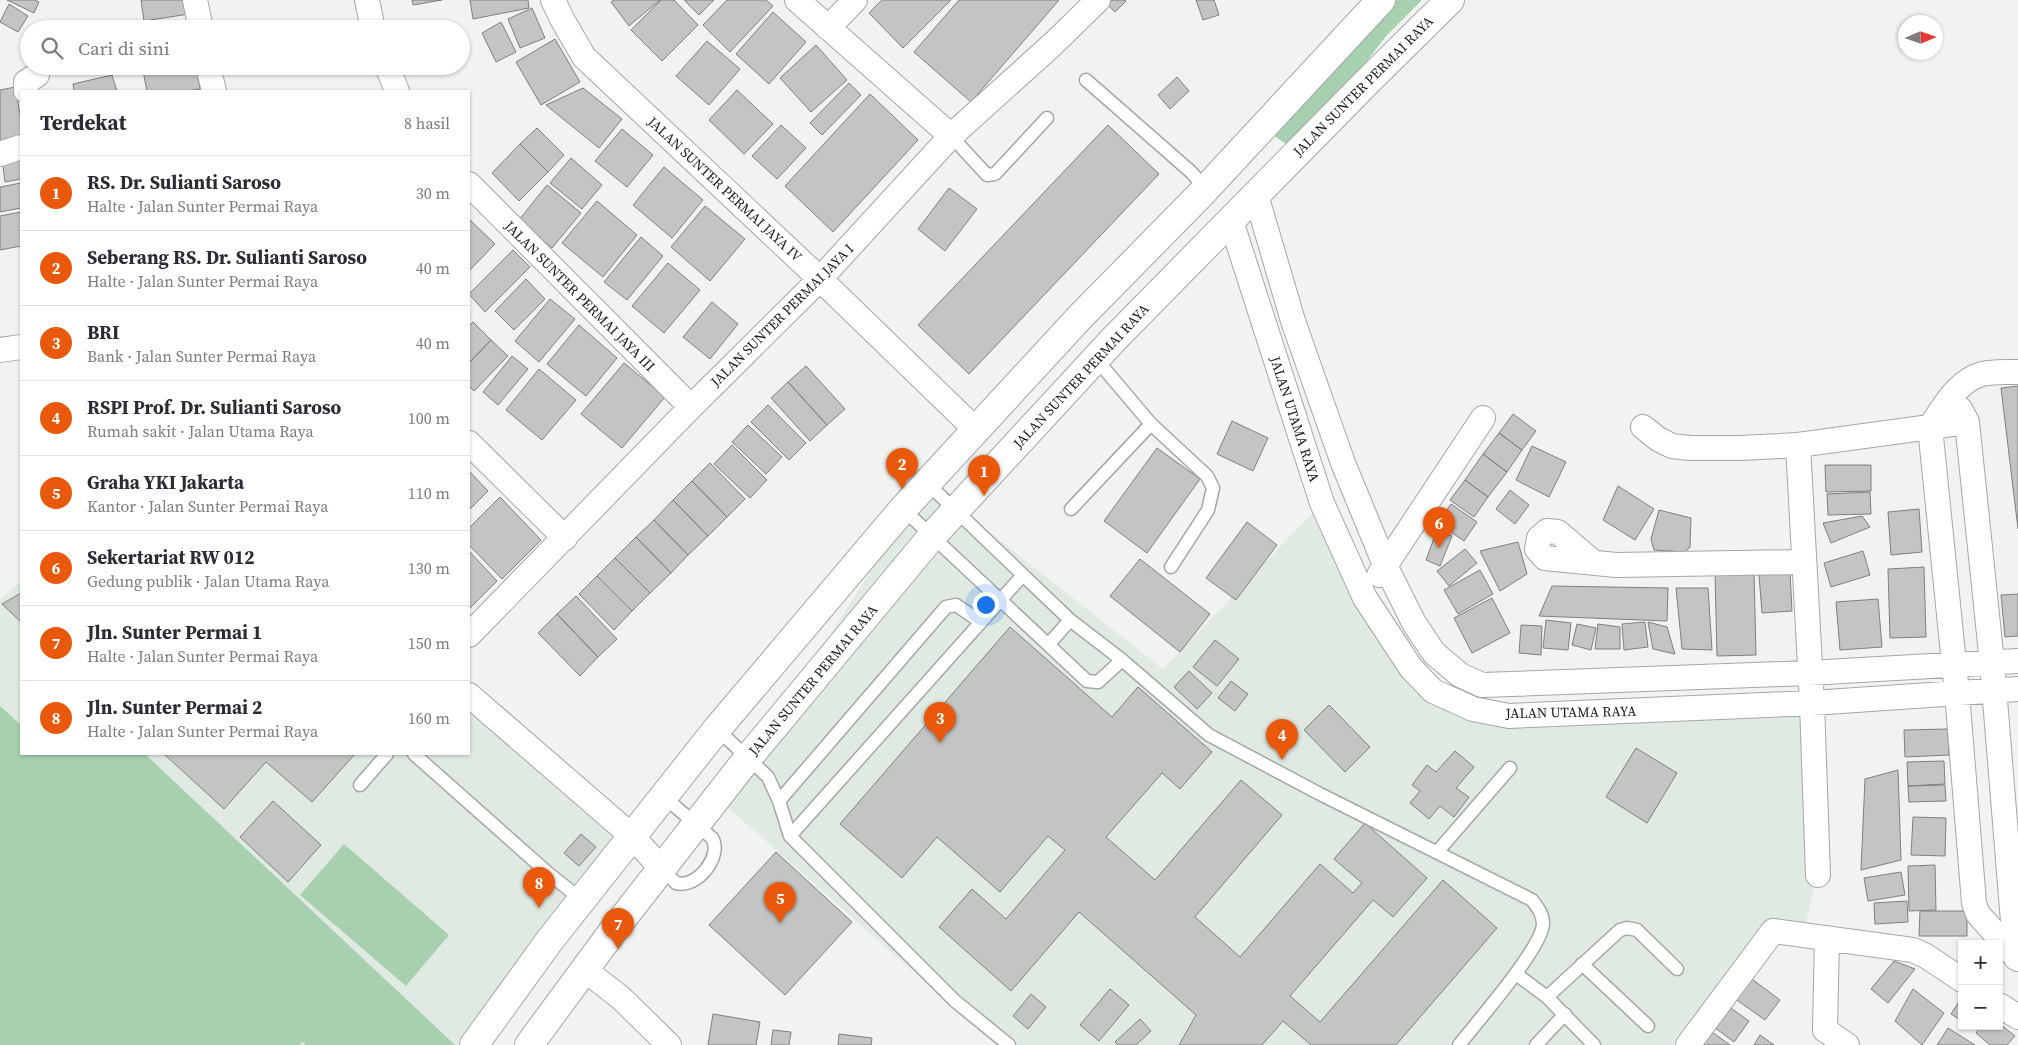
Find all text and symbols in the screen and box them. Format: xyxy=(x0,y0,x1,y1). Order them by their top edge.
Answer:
street label: JALAN SUNTER PERMAI RAYA xyxy=(1288,11,1438,161)
north arrow xyxy=(1898,15,1943,60)
search box xyxy=(20,20,470,75)
icon: search xyxy=(38,34,66,62)
text: Cari di sini xyxy=(78,35,170,61)
text: Terdekat xyxy=(40,108,126,137)
street label: JALAN SUNTER PERMAI JAYA IV xyxy=(643,111,807,266)
text: 8 hasil xyxy=(404,112,450,134)
text: RS. Dr. Sulianti Saroso xyxy=(87,169,281,195)
text: 1 xyxy=(52,182,60,204)
text: 30 m xyxy=(416,182,450,204)
text: Halte · Jalan Sunter Permai Raya xyxy=(87,195,318,217)
street label: JALAN SUNTER PERMAI JAYA III xyxy=(500,216,660,376)
street label: JALAN SUNTER PERMAI JAYA I xyxy=(705,239,858,392)
text: Seberang RS. Dr. Sulianti Saroso xyxy=(87,244,367,270)
text: 2 xyxy=(52,257,60,279)
text: 40 m xyxy=(416,257,450,279)
text: Halte · Jalan Sunter Permai Raya xyxy=(87,270,318,292)
street label: JALAN SUNTER PERMAI RAYA xyxy=(1008,299,1154,454)
text: BRI xyxy=(87,319,119,345)
text: 3 xyxy=(52,332,60,354)
text: 40 m xyxy=(416,332,450,354)
text: Bank · Jalan Sunter Permai Raya xyxy=(87,345,316,367)
street label: JALAN UTAMA RAYA xyxy=(1265,353,1325,485)
text: RSPI Prof. Dr. Sulianti Saroso xyxy=(87,394,341,420)
text: 4 xyxy=(52,407,60,429)
text: 100 m xyxy=(408,407,450,429)
text: Rumah sakit · Jalan Utama Raya xyxy=(87,420,314,442)
pin: 2 xyxy=(886,448,918,489)
pin: 1 xyxy=(968,455,1000,496)
text: Graha YKI Jakarta xyxy=(87,469,244,495)
text: 5 xyxy=(52,482,60,504)
text: 110 m xyxy=(408,482,450,504)
text: Kantor · Jalan Sunter Permai Raya xyxy=(87,495,328,517)
pin: 6 xyxy=(1423,507,1455,548)
text: Sekertariat RW 012 xyxy=(87,544,254,570)
text: 6 xyxy=(52,557,60,579)
text: 130 m xyxy=(408,557,450,579)
text: Gedung publik · Jalan Utama Raya xyxy=(87,570,329,592)
your location xyxy=(973,592,999,618)
street label: JALAN SUNTER PERMAI RAYA xyxy=(743,600,883,760)
text: Jln. Sunter Permai 1 xyxy=(87,619,262,645)
text: 7 xyxy=(52,632,60,654)
text: 150 m xyxy=(408,632,450,654)
text: Halte · Jalan Sunter Permai Raya xyxy=(87,645,318,667)
text: Jln. Sunter Permai 2 xyxy=(87,694,262,720)
street label: JALAN UTAMA RAYA xyxy=(1504,701,1637,723)
pin: 3 xyxy=(924,702,956,743)
text: 8 xyxy=(52,707,60,729)
text: 160 m xyxy=(408,707,450,729)
pin: 4 xyxy=(1266,719,1298,760)
text: Halte · Jalan Sunter Permai Raya xyxy=(87,720,318,742)
pin: 8 xyxy=(523,867,555,908)
pin: 5 xyxy=(764,882,796,923)
pin: 7 xyxy=(602,908,634,949)
map controls xyxy=(1958,940,2003,1030)
button: + xyxy=(1958,940,2003,985)
button: − xyxy=(1958,985,2003,1030)

